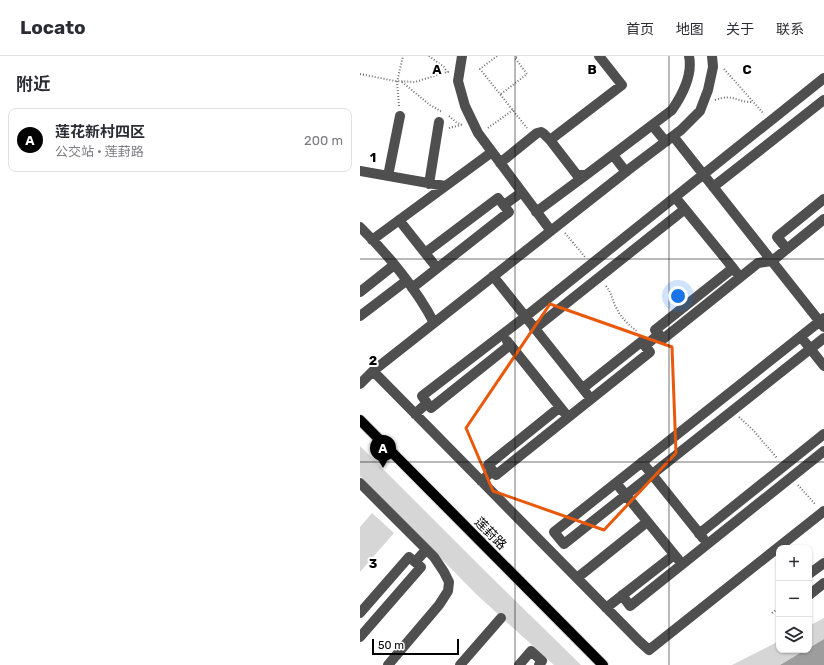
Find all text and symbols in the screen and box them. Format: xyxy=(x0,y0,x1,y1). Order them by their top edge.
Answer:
text: Locato xyxy=(20,16,86,39)
text: 首页 xyxy=(626,21,654,38)
text: 地图 xyxy=(676,21,704,38)
text: 关于 xyxy=(726,21,754,38)
text: 联系 xyxy=(776,21,804,38)
text: A xyxy=(432,62,442,77)
text: B xyxy=(587,62,597,77)
text: C xyxy=(742,62,752,77)
text: 附近 xyxy=(16,74,50,94)
text: 莲花新村四区 xyxy=(55,123,145,141)
text: A xyxy=(25,133,35,148)
text: 200 m xyxy=(304,133,343,148)
text: 公交站 · 莲葑路 xyxy=(55,144,144,159)
text: 1 xyxy=(370,150,376,165)
your location xyxy=(668,286,688,306)
text: 2 xyxy=(369,353,377,368)
pin: A xyxy=(370,435,396,468)
street label: 莲葑路 xyxy=(472,514,510,552)
map controls xyxy=(776,545,812,653)
button: + xyxy=(776,545,812,581)
text: 3 xyxy=(369,556,378,571)
button: − xyxy=(776,581,812,617)
button: layers xyxy=(776,617,812,653)
scale bar xyxy=(372,637,459,656)
text: 50 m xyxy=(378,639,404,652)

